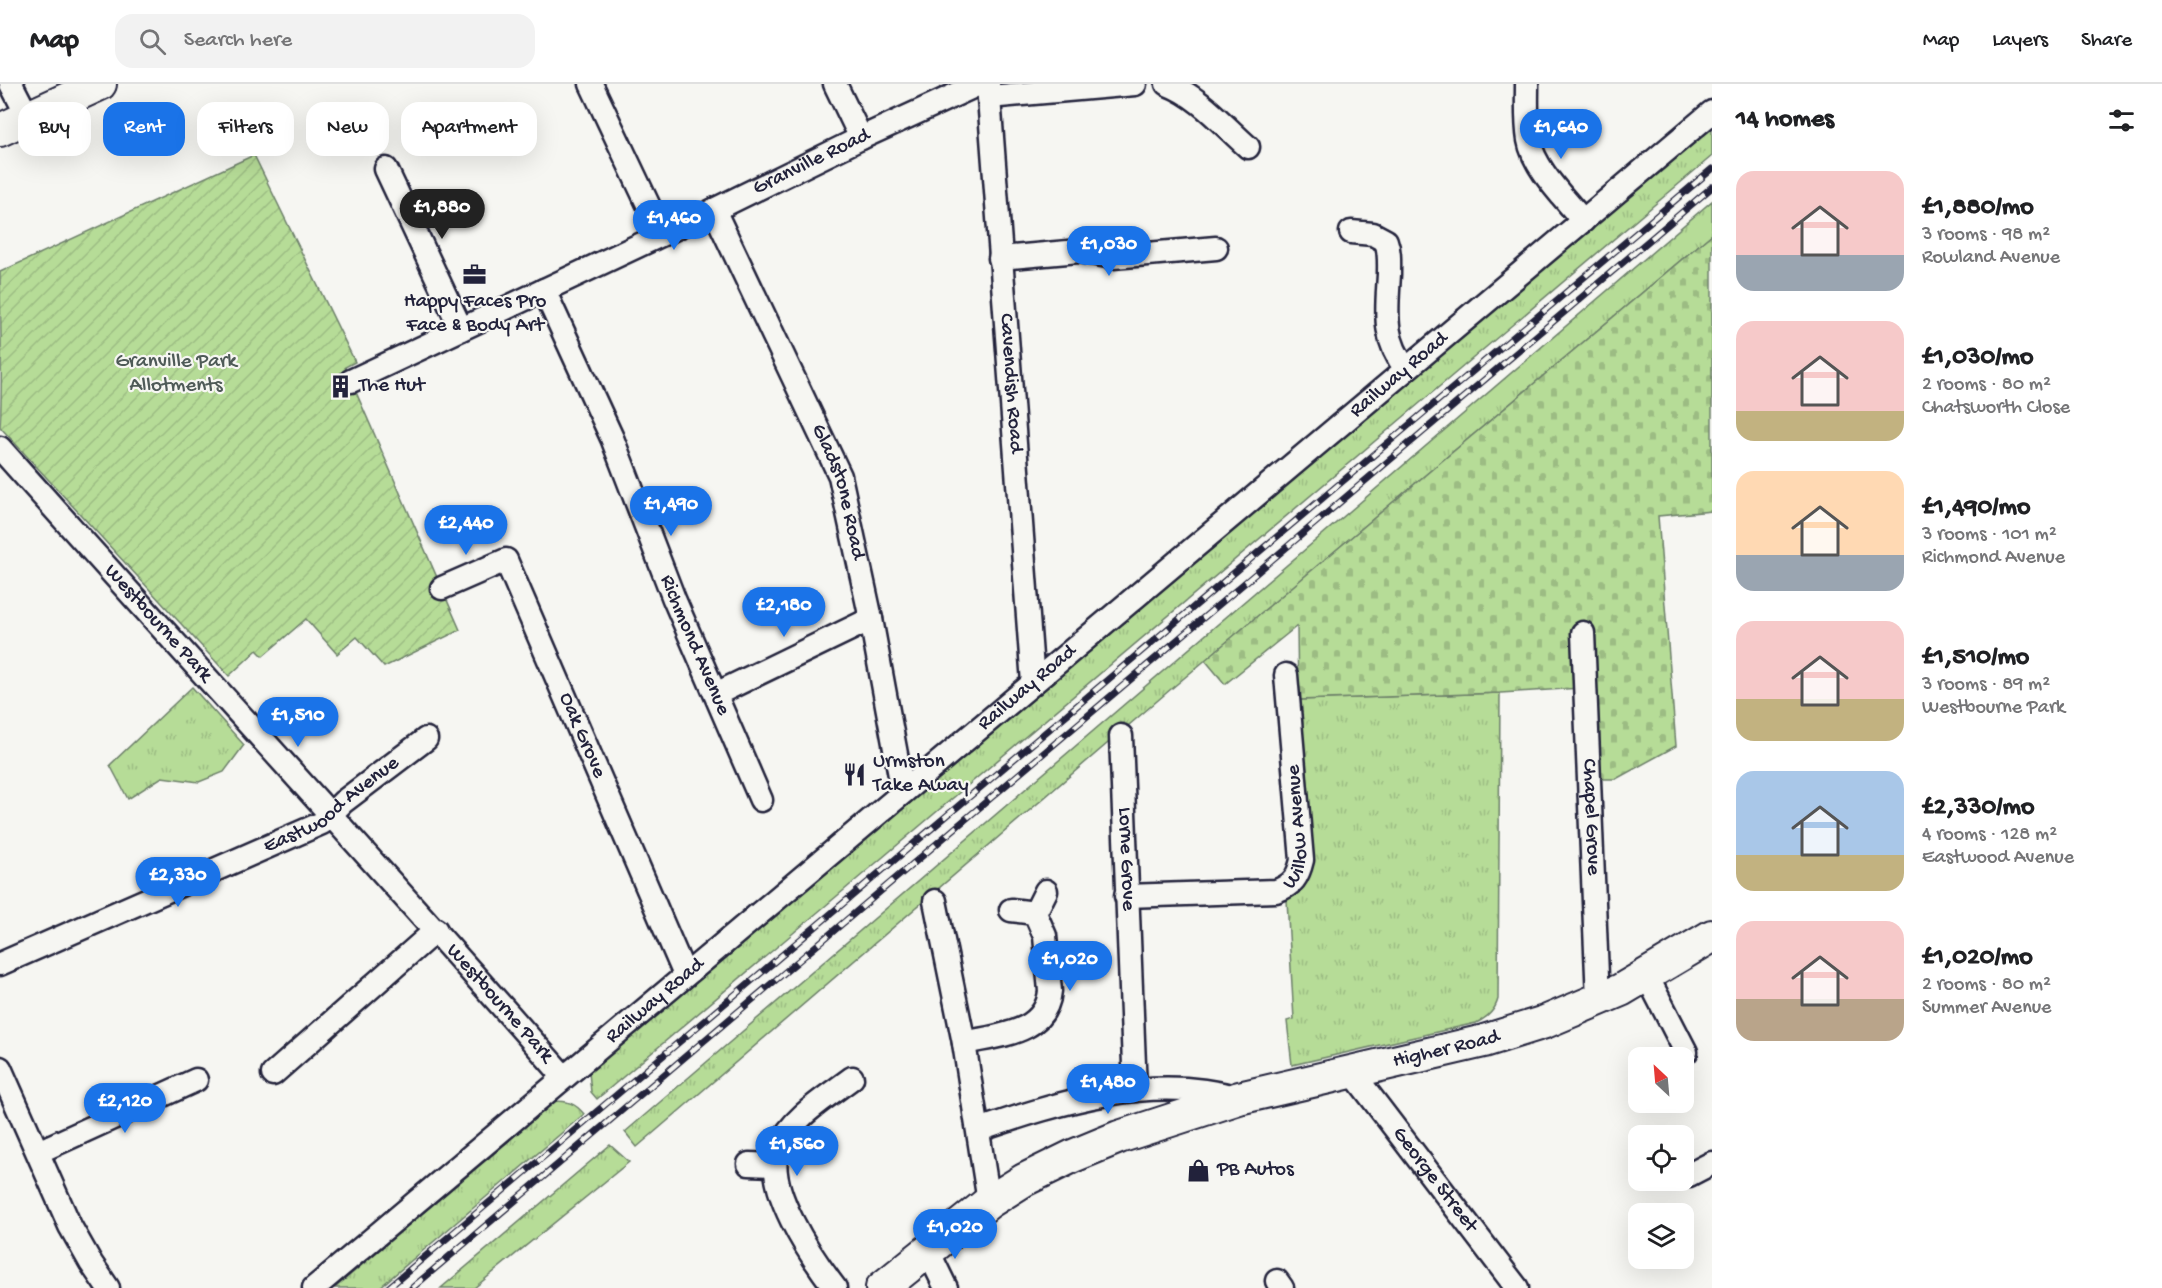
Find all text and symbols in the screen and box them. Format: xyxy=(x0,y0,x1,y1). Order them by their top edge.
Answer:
search box xyxy=(115,14,535,68)
text: Map xyxy=(30,25,79,58)
icon: search xyxy=(136,25,169,58)
text: Search here xyxy=(184,28,292,54)
text: Map xyxy=(1923,29,1959,54)
text: Layers xyxy=(1992,29,2048,54)
text: Share xyxy=(2081,29,2132,54)
chip: Buy xyxy=(18,102,91,156)
chip: Rent xyxy=(103,102,185,156)
chip: Filters xyxy=(197,102,294,156)
chip: New xyxy=(306,102,389,156)
chip: Apartment xyxy=(401,102,537,156)
icon: filters xyxy=(2105,104,2138,137)
text: 14 homes xyxy=(1736,105,1834,136)
pin: £1,640 xyxy=(1512,109,1610,160)
text: £1,640 xyxy=(1534,117,1588,140)
street label: Granville Road xyxy=(749,122,876,201)
pin: £1,880 xyxy=(393,189,491,240)
text: £1,880/mo xyxy=(1922,193,2034,224)
icon: home xyxy=(1784,195,1856,267)
text: £1,880 xyxy=(414,197,470,220)
pin: £1,460 xyxy=(625,200,723,251)
text: £1,460 xyxy=(647,208,701,231)
text: 3 rooms · 98 m² xyxy=(1922,224,2050,247)
pin: £1,030 xyxy=(1060,226,1158,277)
text: £1,030 xyxy=(1081,234,1137,257)
text: Rowland Avenue xyxy=(1922,247,2060,270)
office icon: Happy Faces Pro Face & Body Art xyxy=(462,261,488,287)
place label: Happy Faces Pro Face & Body Art xyxy=(404,290,546,339)
street label: Cavendish Road xyxy=(993,312,1028,456)
street label: Railway Road xyxy=(1345,326,1455,424)
text: £1,030/mo xyxy=(1922,343,2033,374)
icon: home xyxy=(1784,345,1856,417)
park label: Granville Park Allotments xyxy=(115,350,239,399)
building icon: The Hut xyxy=(328,373,354,399)
place label: The Hut xyxy=(358,374,427,399)
text: 2 rooms · 80 m² xyxy=(1922,374,2051,397)
text: Chatsworth Close xyxy=(1922,397,2070,420)
street label: Gladstone Road xyxy=(805,420,871,563)
pin: £1,490 xyxy=(622,486,720,537)
text: £1,490/mo xyxy=(1922,493,2031,524)
text: £1,490 xyxy=(644,494,698,517)
icon: home xyxy=(1784,495,1856,567)
pin: £2,440 xyxy=(417,505,515,556)
text: £2,440 xyxy=(438,513,494,536)
text: 3 rooms · 101 m² xyxy=(1922,524,2057,547)
text: Richmond Avenue xyxy=(1922,547,2065,570)
street label: Westbourne Park xyxy=(98,559,219,690)
street label: Richmond Avenue xyxy=(654,572,736,720)
pin: £2,180 xyxy=(735,587,833,638)
text: £2,180 xyxy=(756,595,812,618)
street label: Railway Road xyxy=(973,638,1083,737)
text: £1,510/mo xyxy=(1922,643,2029,674)
icon: home xyxy=(1784,645,1856,717)
text: 3 rooms · 89 m² xyxy=(1922,674,2050,697)
street label: Oak Grove xyxy=(552,689,612,783)
pin: £1,510 xyxy=(249,697,347,748)
text: Westbourne Park xyxy=(1922,697,2065,720)
text: £1,510 xyxy=(271,705,325,728)
street label: Eastwood Avenue xyxy=(260,750,405,859)
place label: Urmston Take Away xyxy=(872,750,969,799)
street label: Chapel Grove xyxy=(1576,758,1605,877)
restaurant icon: Urmston Take Away xyxy=(842,761,868,787)
street label: Willow Avenue xyxy=(1278,763,1314,895)
text: £2,330/mo xyxy=(1922,793,2034,824)
icon: home xyxy=(1784,795,1856,867)
street label: Lorne Grove xyxy=(1111,807,1140,912)
text: 4 rooms · 128 m² xyxy=(1922,824,2057,847)
text: Eastwood Avenue xyxy=(1922,847,2074,870)
pin: £2,330 xyxy=(129,857,227,908)
text: £2,330 xyxy=(149,865,207,888)
street label: Westbourne Park xyxy=(440,939,560,1070)
pin: £1,020 xyxy=(1021,941,1119,992)
text: £1,020/mo xyxy=(1922,943,2033,974)
icon: home xyxy=(1784,945,1856,1017)
text: £1,020 xyxy=(1042,949,1098,972)
street label: Railway Road xyxy=(601,951,711,1049)
text: 2 rooms · 80 m² xyxy=(1922,974,2051,997)
text: Summer Avenue xyxy=(1922,997,2051,1020)
street label: Higher Road xyxy=(1390,1024,1504,1074)
north arrow xyxy=(1628,1047,1694,1113)
map controls xyxy=(1628,1047,1694,1269)
pin: £1,480 xyxy=(1059,1064,1157,1115)
text: £1,480 xyxy=(1080,1072,1136,1095)
pin: £2,120 xyxy=(76,1083,174,1134)
text: £2,120 xyxy=(98,1091,152,1114)
street label: George Street xyxy=(1386,1122,1484,1240)
button: locate xyxy=(1628,1125,1694,1191)
pin: £1,560 xyxy=(748,1126,846,1177)
text: £1,560 xyxy=(769,1134,825,1157)
shop icon: PB Autos xyxy=(1186,1157,1212,1183)
place label: PB Autos xyxy=(1216,1158,1295,1183)
button: layers xyxy=(1628,1203,1694,1269)
pin: £1,020 xyxy=(906,1209,1004,1260)
text: £1,020 xyxy=(927,1217,983,1240)

